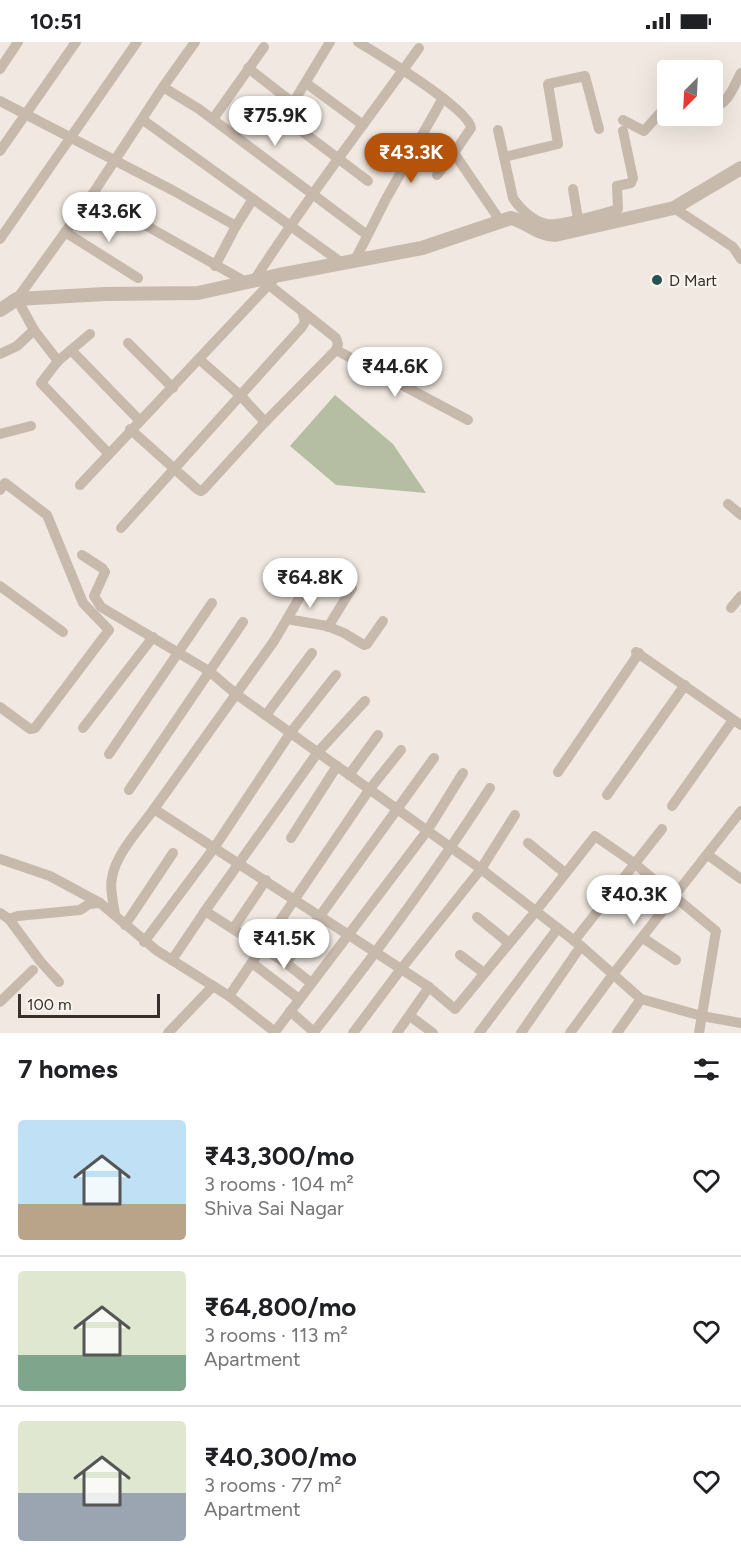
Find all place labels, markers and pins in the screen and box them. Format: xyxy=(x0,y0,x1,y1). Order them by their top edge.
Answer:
pin: ₹75.9K xyxy=(226,96,324,147)
pin: ₹43.3K xyxy=(362,133,460,184)
pin: ₹43.6K xyxy=(60,192,158,243)
place label: D Mart xyxy=(669,271,717,290)
marker: D Mart xyxy=(650,273,664,287)
pin: ₹44.6K xyxy=(346,347,444,398)
pin: ₹64.8K xyxy=(261,558,359,609)
pin: ₹40.3K xyxy=(585,875,683,926)
pin: ₹41.5K xyxy=(235,919,333,970)

